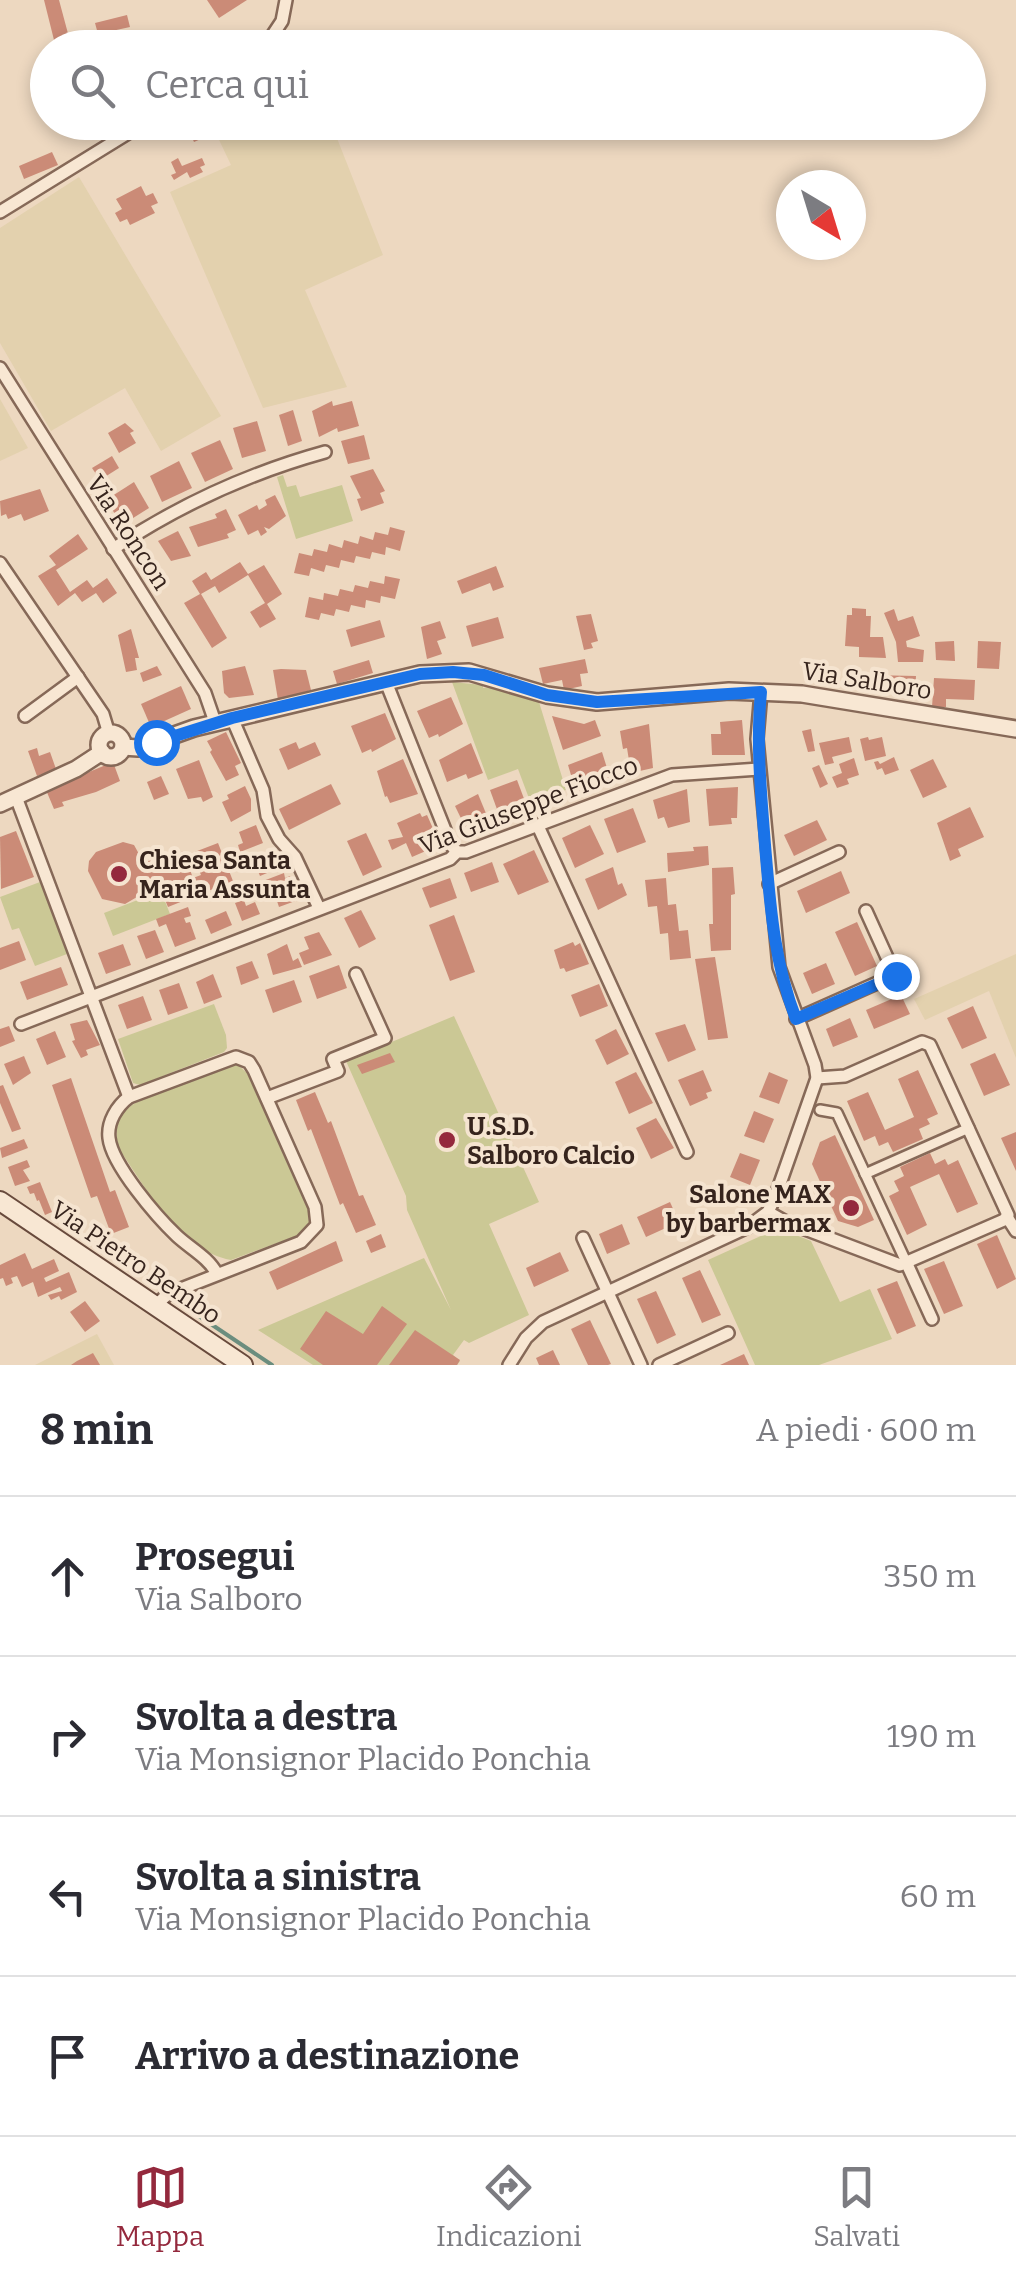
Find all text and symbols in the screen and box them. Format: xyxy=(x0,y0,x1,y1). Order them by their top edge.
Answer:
search box xyxy=(30,30,986,140)
icon: search xyxy=(65,58,120,113)
text: Cerca qui xyxy=(145,62,309,108)
north arrow xyxy=(776,170,866,260)
street label: Via Roncon xyxy=(80,470,176,596)
street label: Via Salboro xyxy=(800,656,934,706)
route start xyxy=(134,720,180,766)
street label: Via Giuseppe Fiocco xyxy=(415,750,642,862)
place label: Chiesa Santa Maria Assunta xyxy=(139,846,310,905)
marker: Chiesa Santa Maria Assunta xyxy=(108,863,130,885)
route end xyxy=(874,954,920,1000)
place label: U.S.D. Salboro Calcio xyxy=(467,1112,635,1171)
marker: U.S.D. Salboro Calcio xyxy=(436,1129,458,1151)
place label: Salone MAX by barbermax xyxy=(666,1180,831,1239)
street label: Via Pietro Bembo xyxy=(45,1195,226,1331)
marker: Salone MAX by barbermax xyxy=(840,1197,862,1219)
text: 8 min xyxy=(40,1405,153,1455)
text: A piedi · 600 m xyxy=(756,1411,976,1449)
text: Prosegui xyxy=(135,1534,295,1580)
icon: ahead xyxy=(40,1549,95,1604)
text: 350 m xyxy=(883,1557,976,1595)
text: Via Salboro xyxy=(135,1580,303,1618)
text: Svolta a destra xyxy=(135,1694,397,1740)
icon: right xyxy=(40,1709,95,1764)
text: 190 m xyxy=(887,1717,976,1755)
text: Via Monsignor Placido Ponchia xyxy=(135,1740,591,1778)
text: Svolta a sinistra xyxy=(135,1854,421,1900)
icon: left xyxy=(40,1869,95,1924)
text: 60 m xyxy=(900,1877,976,1915)
text: Via Monsignor Placido Ponchia xyxy=(135,1900,591,1938)
icon: arrive xyxy=(40,2029,95,2084)
text: Arrivo a destinazione xyxy=(135,2033,519,2079)
tab: Mappa xyxy=(116,2160,204,2253)
tab: Indicazioni xyxy=(436,2160,582,2253)
tab: Salvati xyxy=(813,2160,900,2253)

